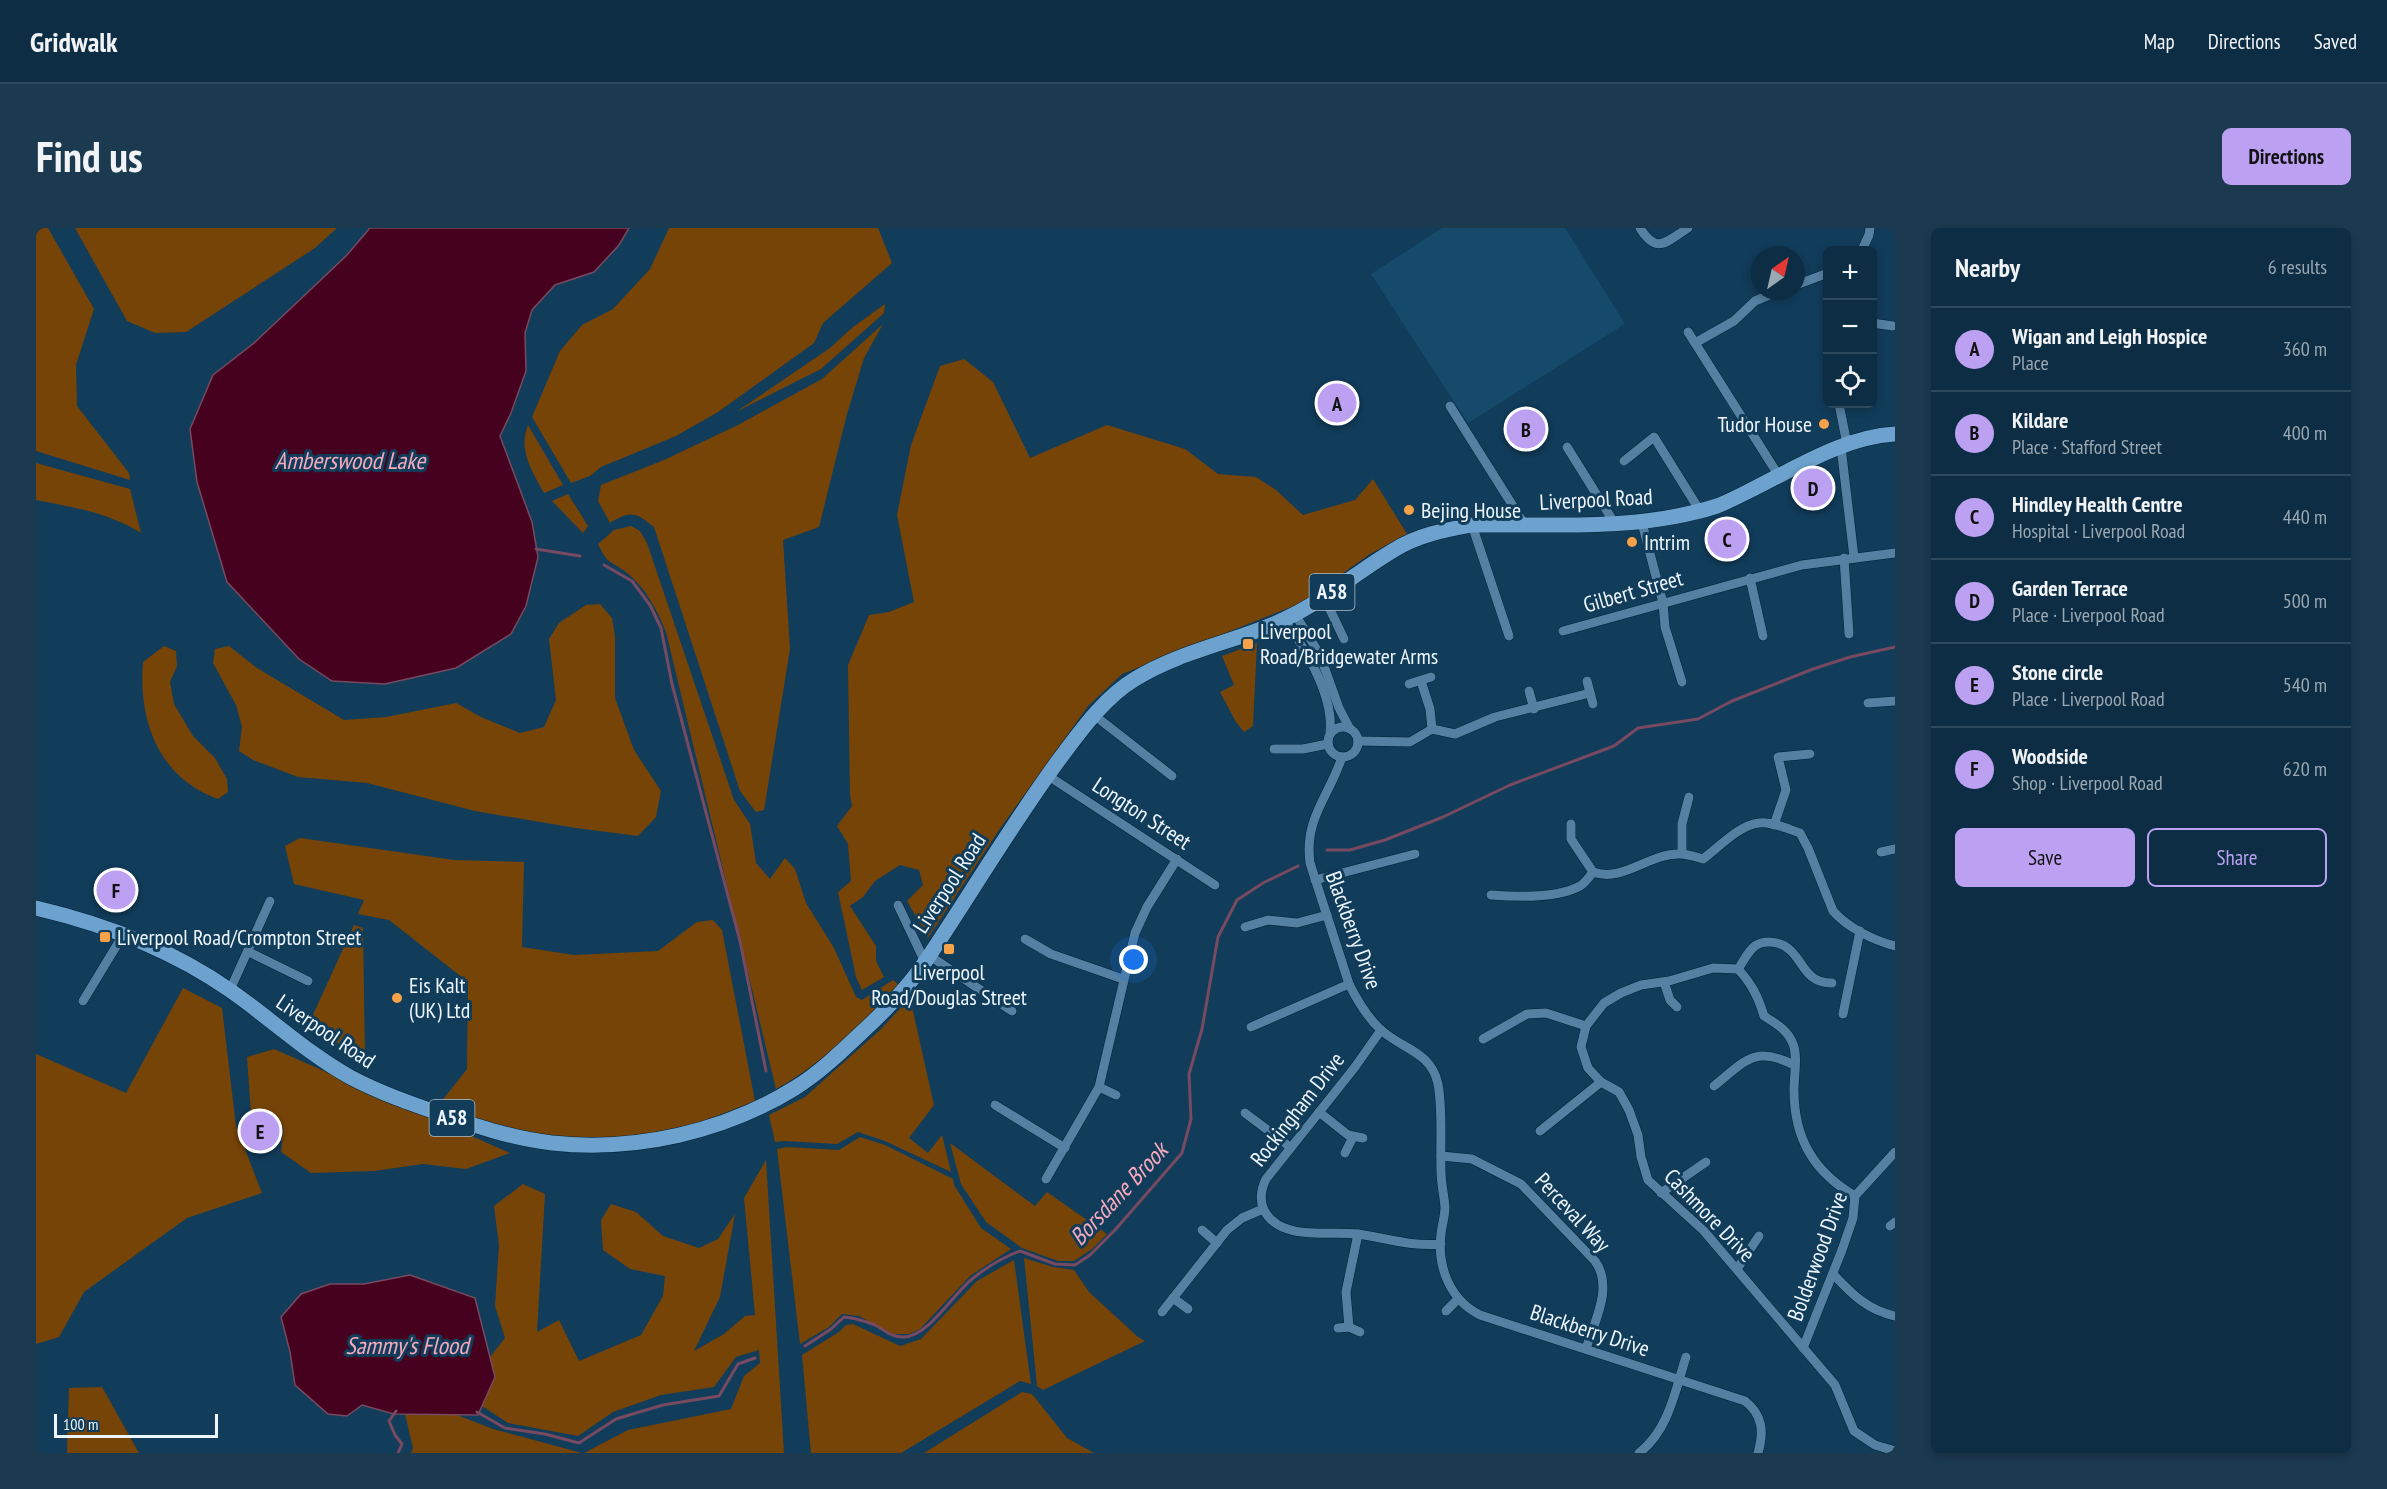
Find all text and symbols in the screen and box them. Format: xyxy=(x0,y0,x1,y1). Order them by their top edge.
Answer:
text: Gridwalk xyxy=(30,23,118,60)
text: Map xyxy=(2144,28,2175,55)
text: Directions xyxy=(2208,28,2281,55)
text: Saved xyxy=(2314,28,2357,55)
button: Directions xyxy=(2222,128,2351,185)
text: Find us xyxy=(36,129,143,184)
north arrow xyxy=(1751,246,1805,300)
map controls xyxy=(1823,246,1877,408)
button: + xyxy=(1823,246,1877,300)
text: Nearby xyxy=(1955,251,2020,284)
text: 6 results xyxy=(2268,254,2327,280)
button: − xyxy=(1823,300,1877,354)
text: Wigan and Leigh Hospice xyxy=(2012,322,2207,350)
text: A xyxy=(1969,336,1980,362)
text: 360 m xyxy=(2283,336,2327,362)
text: Place xyxy=(2012,350,2049,376)
button: locate xyxy=(1823,354,1877,408)
pin: A xyxy=(1318,380,1356,426)
pin: B xyxy=(1506,406,1546,452)
text: Kildare xyxy=(2012,406,2068,434)
place label: Tudor House xyxy=(1717,410,1812,438)
marker: Tudor House xyxy=(1817,417,1831,431)
text: B xyxy=(1970,420,1979,446)
text: 400 m xyxy=(2283,420,2327,446)
text: Place · Stafford Street xyxy=(2012,434,2162,460)
water label: Amberswood Lake xyxy=(275,445,427,476)
pin: D xyxy=(1794,466,1832,510)
street label: Liverpool Road xyxy=(1539,482,1653,516)
text: Hindley Health Centre xyxy=(2012,490,2183,518)
place label: Bejing House xyxy=(1421,496,1521,524)
marker: Bejing House xyxy=(1402,503,1416,517)
text: C xyxy=(1970,504,1979,530)
text: 440 m xyxy=(2283,504,2327,530)
pin: C xyxy=(1708,516,1746,562)
text: Hospital · Liverpool Road xyxy=(2012,518,2185,544)
place label: Intrim xyxy=(1644,528,1690,556)
marker: Intrim xyxy=(1625,535,1639,549)
street label: Gilbert Street xyxy=(1580,563,1686,619)
road number: A58 xyxy=(1310,574,1354,610)
text: Garden Terrace xyxy=(2012,574,2128,602)
text: D xyxy=(1969,588,1980,614)
text: 500 m xyxy=(2283,588,2327,614)
text: Place · Liverpool Road xyxy=(2012,602,2165,628)
place label: Liverpool Road/Bridgewater Arms xyxy=(1260,617,1438,670)
marker: Liverpool Road/Bridgewater Arms xyxy=(1241,637,1255,651)
text: Stone circle xyxy=(2012,658,2103,686)
text: E xyxy=(1970,672,1979,698)
text: 540 m xyxy=(2283,672,2327,698)
text: Place · Liverpool Road xyxy=(2012,686,2165,712)
text: Woodside xyxy=(2012,742,2088,770)
text: F xyxy=(1970,756,1979,782)
text: 620 m xyxy=(2283,756,2327,782)
text: Shop · Liverpool Road xyxy=(2012,770,2163,796)
street label: Longton Street xyxy=(1087,771,1197,855)
street label: Liverpool Road xyxy=(906,828,992,938)
button: Save xyxy=(1955,828,2135,887)
button: Share xyxy=(2147,828,2327,887)
street label: Blackberry Drive xyxy=(1320,867,1388,993)
pin: F xyxy=(96,868,136,912)
place label: Liverpool Road/Crompton Street xyxy=(117,923,361,951)
marker: Liverpool Road/Crompton Street xyxy=(98,930,112,944)
marker: Liverpool Road/Douglas Street xyxy=(942,942,956,956)
your location xyxy=(1119,945,1148,974)
place label: Liverpool Road/Douglas Street xyxy=(871,958,1027,1011)
place label: Eis Kalt (UK) Ltd xyxy=(409,971,470,1024)
street label: Liverpool Road xyxy=(271,988,381,1074)
marker: Eis Kalt (UK) Ltd xyxy=(390,991,404,1005)
street label: Rockingham Drive xyxy=(1244,1046,1350,1172)
road number: A58 xyxy=(430,1100,474,1136)
pin: E xyxy=(240,1108,280,1154)
water label: Borsdane Brook xyxy=(1063,1134,1176,1252)
street label: Cashmore Drive xyxy=(1658,1162,1762,1268)
street label: Perceval Way xyxy=(1529,1166,1617,1258)
street label: Bolderwood Drive xyxy=(1781,1188,1853,1324)
street label: Blackberry Drive xyxy=(1527,1298,1653,1362)
water label: Sammy's Flood xyxy=(345,1330,472,1361)
scale bar xyxy=(54,1411,218,1438)
text: 100 m xyxy=(63,1414,98,1434)

